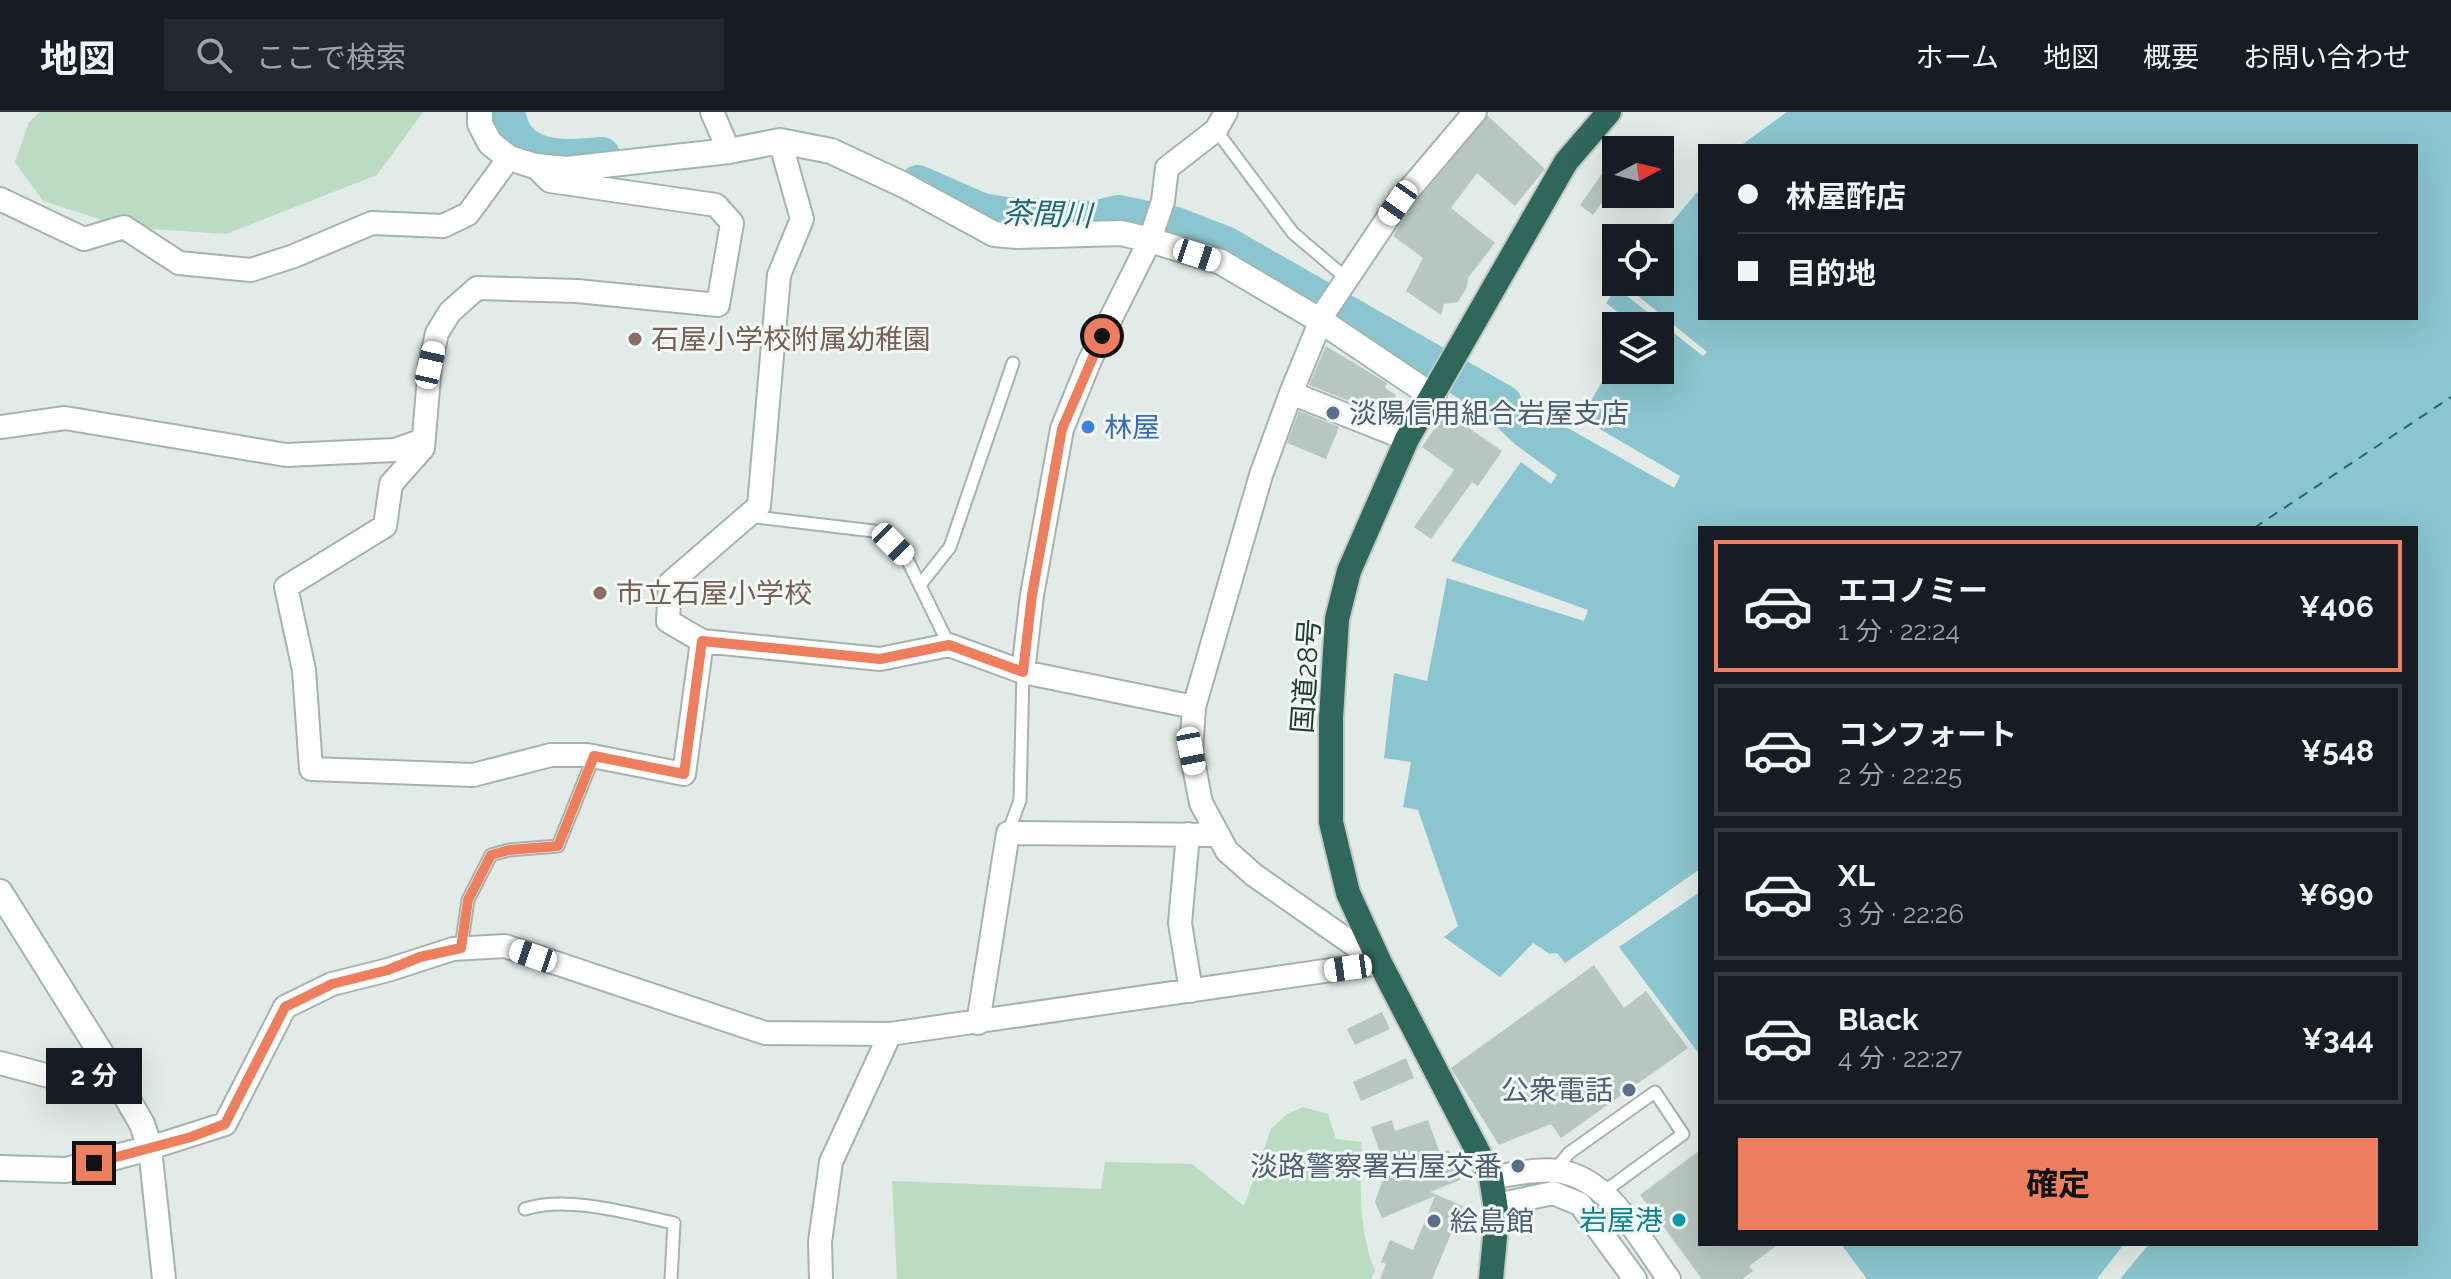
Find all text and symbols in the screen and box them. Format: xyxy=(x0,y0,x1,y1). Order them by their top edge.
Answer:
search box xyxy=(164,19,724,91)
icon: search xyxy=(192,33,236,77)
text: 地図 xyxy=(40,36,116,81)
text: ここで検索 xyxy=(256,40,406,75)
text: ホーム xyxy=(1916,41,1999,74)
text: 地図 xyxy=(2043,41,2099,74)
text: 概要 xyxy=(2143,41,2199,74)
text: お問い合わせ xyxy=(2243,41,2411,74)
north arrow xyxy=(1602,136,1674,208)
map controls xyxy=(1602,136,1674,384)
car xyxy=(1374,176,1422,230)
text: 林屋酢店 xyxy=(1786,179,1906,214)
water label: 茶間川 xyxy=(1001,195,1096,233)
button: locate xyxy=(1602,224,1674,296)
car xyxy=(1170,236,1224,274)
text: 目的地 xyxy=(1786,256,1876,291)
button: layers xyxy=(1602,312,1674,384)
route start xyxy=(1084,318,1120,354)
place label: 石屋小学校附属幼稚園 xyxy=(651,323,931,356)
marker: 石屋小学校附属幼稚園 xyxy=(626,330,644,348)
car xyxy=(413,339,447,391)
place label: 淡陽信用組合岩屋支店 xyxy=(1349,397,1629,430)
marker: 淡陽信用組合岩屋支店 xyxy=(1324,404,1342,422)
place label: 林屋 xyxy=(1104,411,1160,444)
marker: 林屋 xyxy=(1079,418,1097,436)
car xyxy=(868,519,918,569)
icon: car xyxy=(1742,570,1814,642)
text: エコノミー xyxy=(1838,573,1988,608)
place label: 市立石屋小学校 xyxy=(616,577,812,610)
marker: 市立石屋小学校 xyxy=(591,584,609,602)
text: ¥406 xyxy=(2299,589,2374,624)
text: 1 分 · 22:24 xyxy=(1838,616,1960,646)
street label: 国道28号 xyxy=(1286,617,1326,735)
icon: car xyxy=(1742,714,1814,786)
text: コンフォート xyxy=(1838,717,2017,752)
car xyxy=(1175,725,1207,777)
text: ¥548 xyxy=(2301,733,2374,768)
text: 2 分 · 22:25 xyxy=(1838,760,1962,790)
icon: car xyxy=(1742,858,1814,930)
text: XL xyxy=(1838,858,1875,893)
text: ¥690 xyxy=(2298,877,2374,912)
text: 3 分 · 22:26 xyxy=(1838,899,1964,929)
car xyxy=(506,937,560,975)
car xyxy=(1323,953,1373,983)
icon: car xyxy=(1742,1002,1814,1074)
text: Black xyxy=(1838,1002,1919,1037)
text: ¥344 xyxy=(2302,1021,2374,1056)
text: 4 分 · 22:27 xyxy=(1838,1043,1962,1073)
callout: 2 分 xyxy=(46,1047,142,1103)
text: 2 分 xyxy=(71,1061,117,1091)
place label: 公衆電話 xyxy=(1501,1074,1613,1107)
marker: 公衆電話 xyxy=(1620,1081,1638,1099)
button: 確定 xyxy=(1738,1138,2378,1230)
route end xyxy=(76,1145,112,1181)
place label: 淡路警察署岩屋交番 xyxy=(1250,1150,1502,1183)
marker: 淡路警察署岩屋交番 xyxy=(1509,1157,1527,1175)
place label: 岩屋港 xyxy=(1579,1204,1663,1237)
place label: 絵島館 xyxy=(1450,1205,1534,1238)
marker: 岩屋港 xyxy=(1670,1211,1688,1229)
marker: 絵島館 xyxy=(1425,1212,1443,1230)

